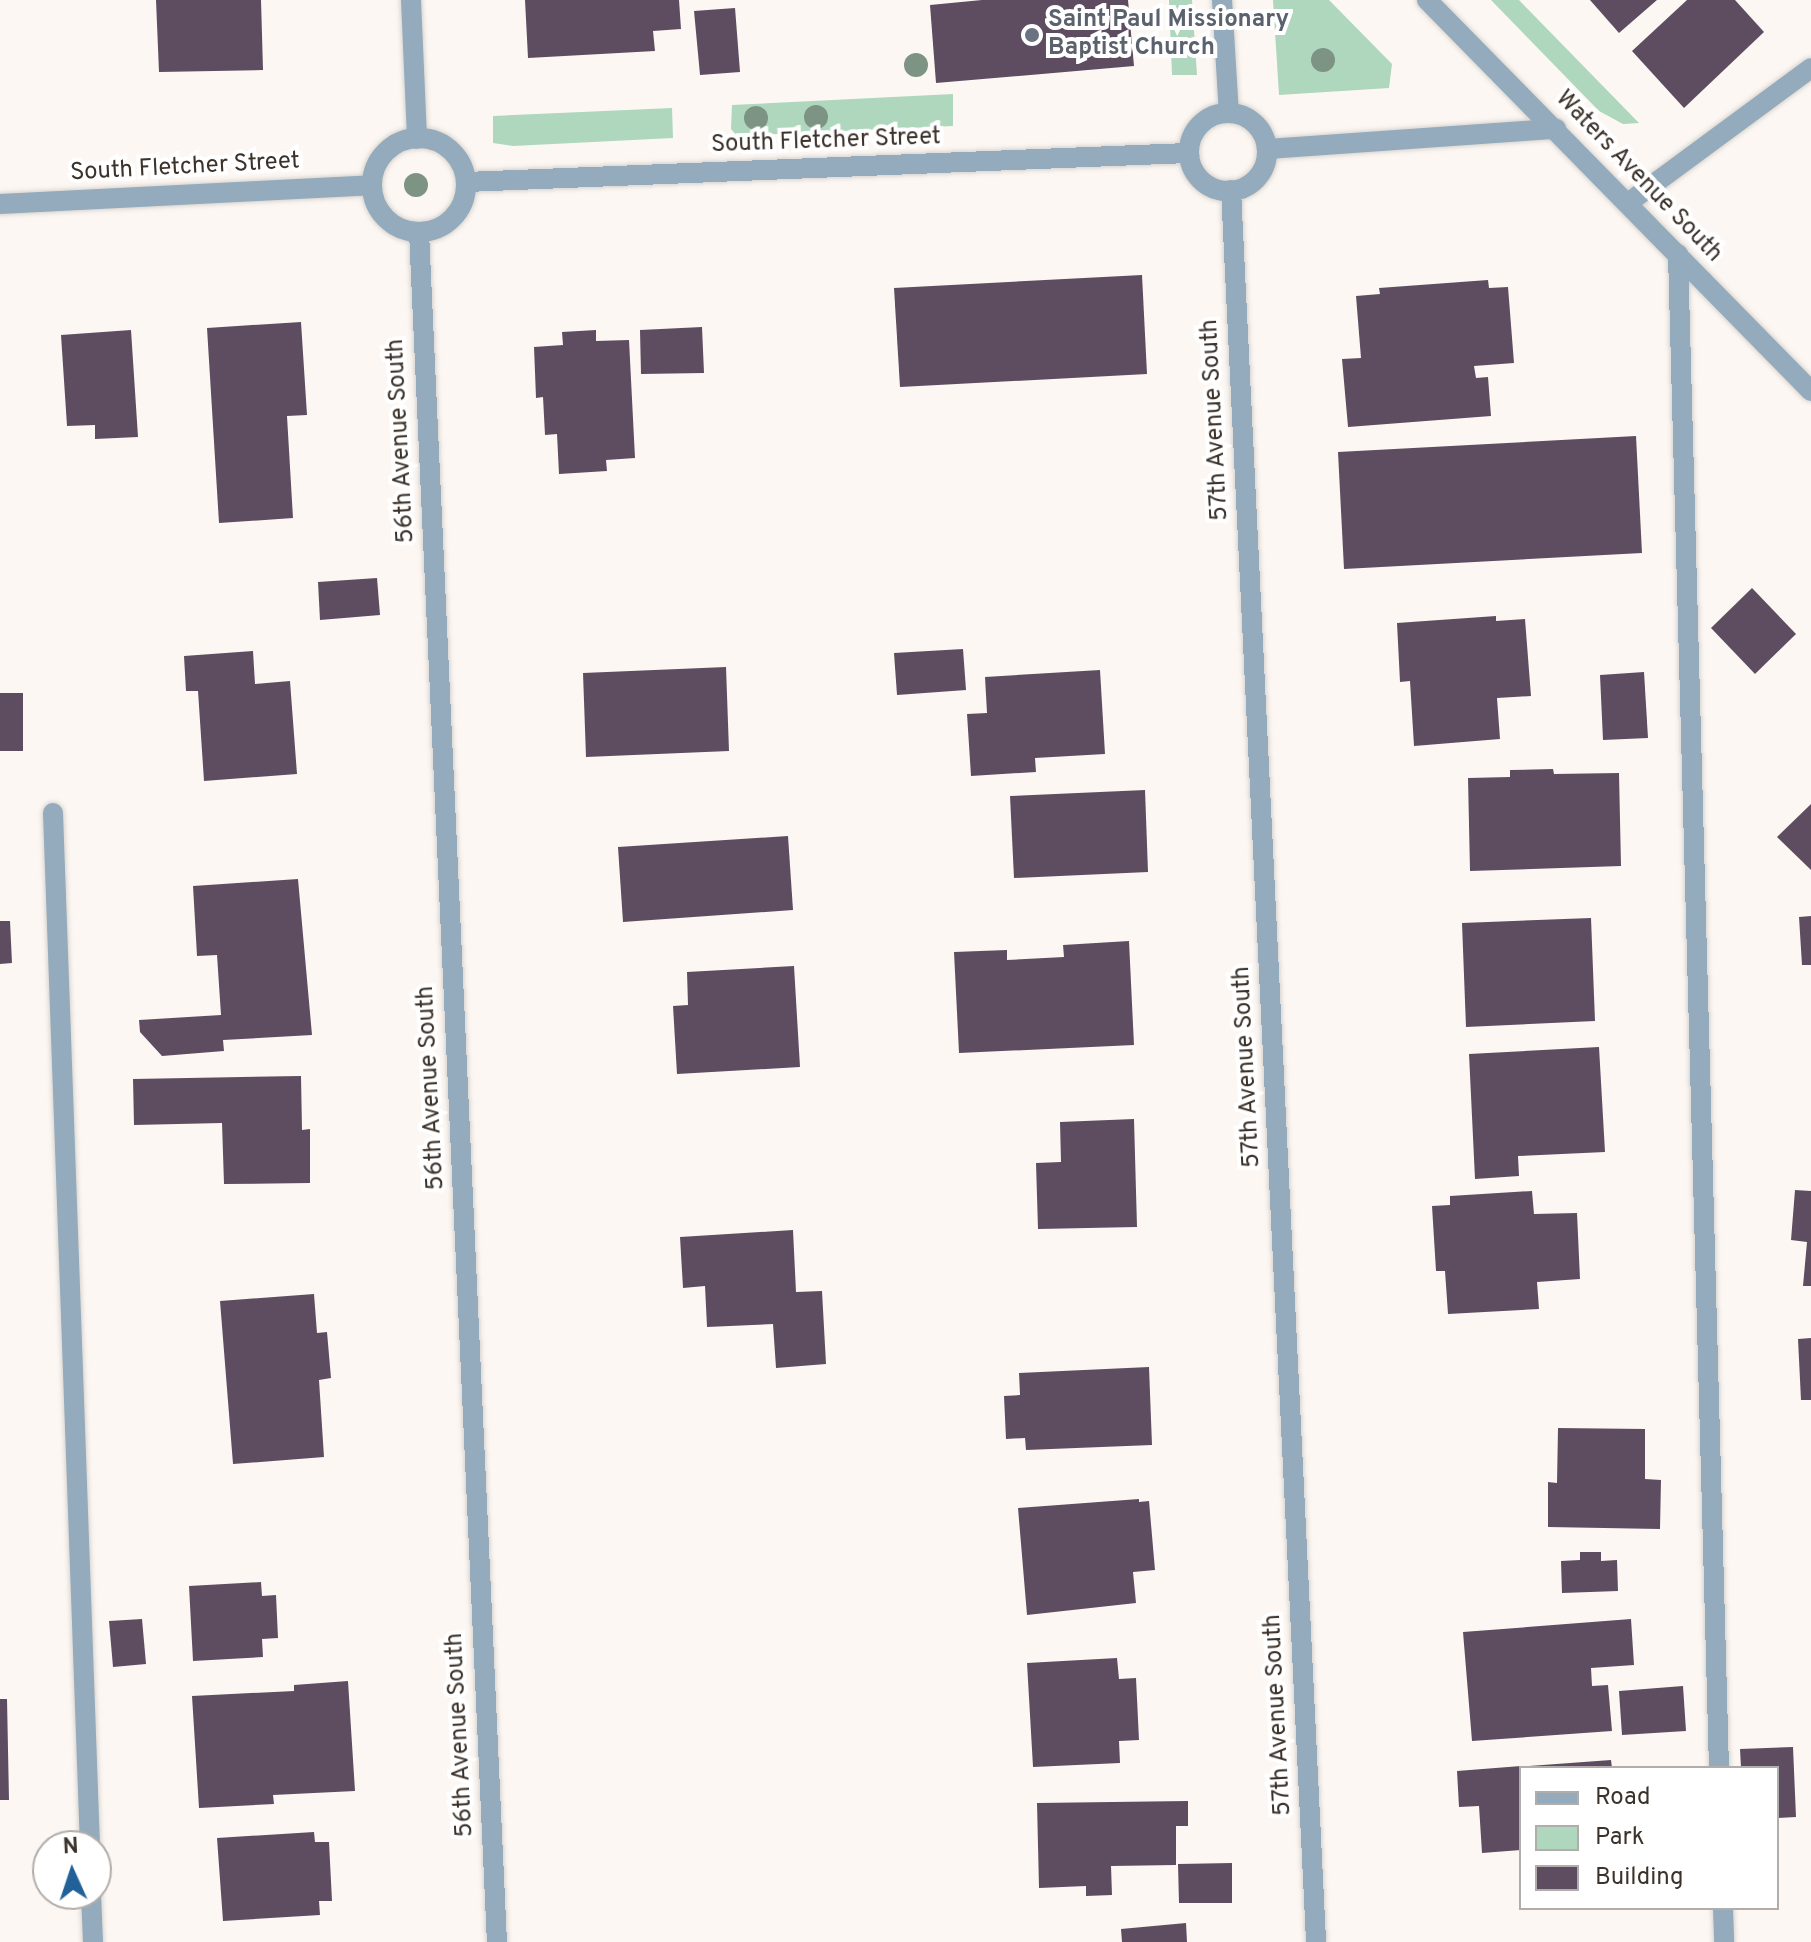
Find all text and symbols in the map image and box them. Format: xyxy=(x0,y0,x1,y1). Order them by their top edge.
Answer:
place label: Saint Paul Missionary Baptist Church xyxy=(1048,7,1289,63)
marker: Saint Paul Missionary Baptist Church xyxy=(1023,26,1041,44)
street label: Waters Avenue South xyxy=(1548,85,1728,269)
street label: South Fletcher Street xyxy=(711,124,941,160)
street label: South Fletcher Street xyxy=(69,148,301,188)
street label: 57th Avenue South xyxy=(1196,318,1236,522)
street label: 56th Avenue South xyxy=(382,337,422,545)
street label: 57th Avenue South xyxy=(1228,965,1268,1169)
street label: 56th Avenue South xyxy=(412,984,452,1192)
street label: 57th Avenue South xyxy=(1259,1613,1299,1817)
street label: 56th Avenue South xyxy=(441,1631,481,1839)
legend xyxy=(1519,1766,1779,1910)
text: Road xyxy=(1595,1783,1651,1813)
text: Park xyxy=(1595,1823,1645,1853)
north arrow xyxy=(32,1830,112,1910)
text: N xyxy=(62,1834,79,1861)
text: Building xyxy=(1595,1863,1684,1893)

